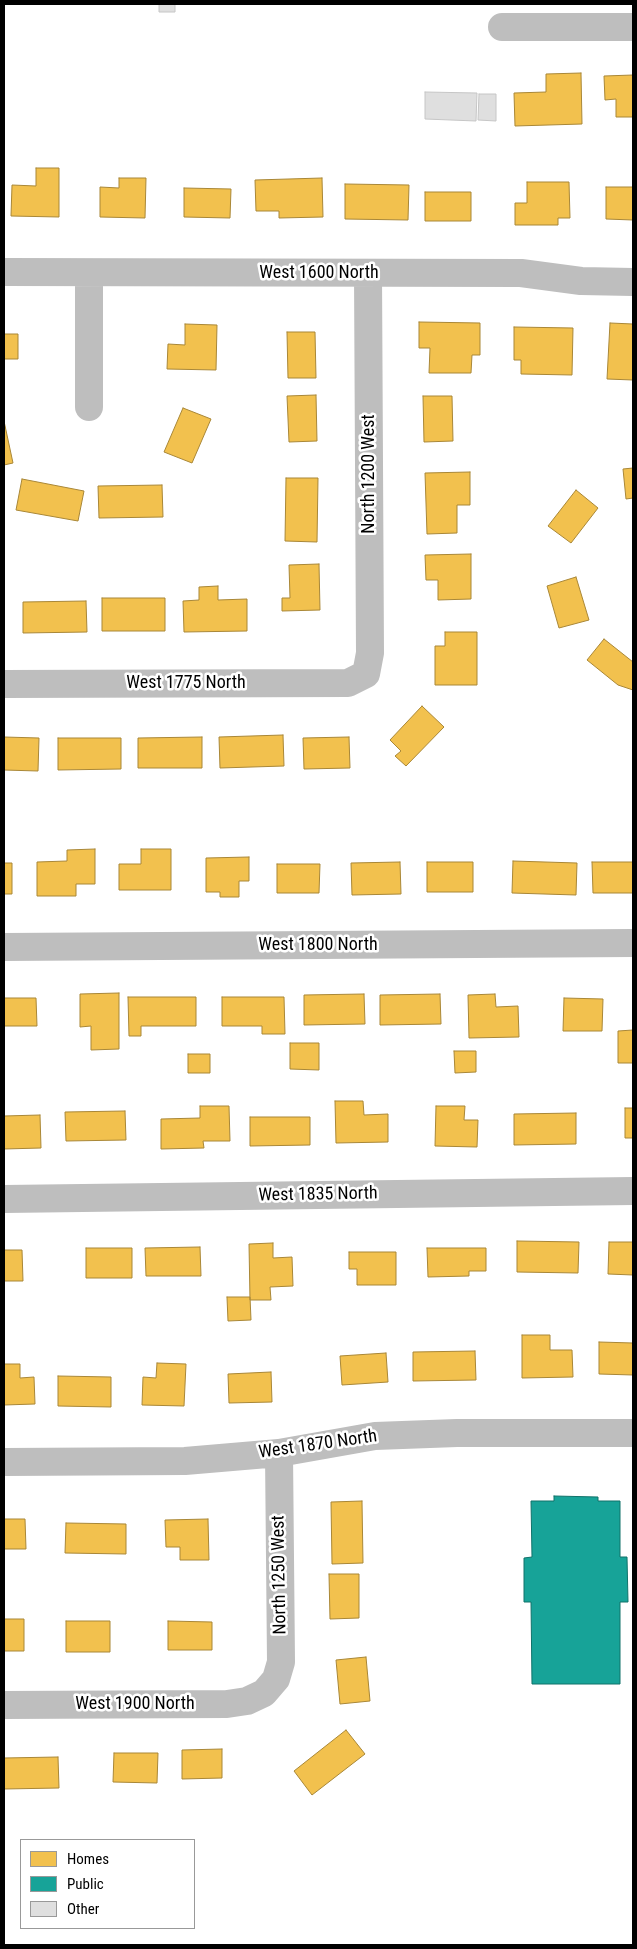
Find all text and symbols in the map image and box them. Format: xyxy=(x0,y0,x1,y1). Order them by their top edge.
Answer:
street label: West 1600 North xyxy=(259,262,379,284)
street label: North 1200 West xyxy=(358,414,380,534)
street label: West 1775 North xyxy=(126,672,246,694)
street label: West 1800 North xyxy=(258,934,378,956)
street label: West 1835 North xyxy=(258,1183,378,1207)
street label: West 1870 North xyxy=(257,1426,379,1464)
street label: North 1250 West xyxy=(268,1515,292,1635)
street label: West 1900 North xyxy=(75,1693,195,1715)
legend xyxy=(20,1839,195,1929)
text: Homes xyxy=(67,1850,109,1868)
text: Public xyxy=(67,1875,104,1893)
text: Other xyxy=(67,1900,99,1918)

